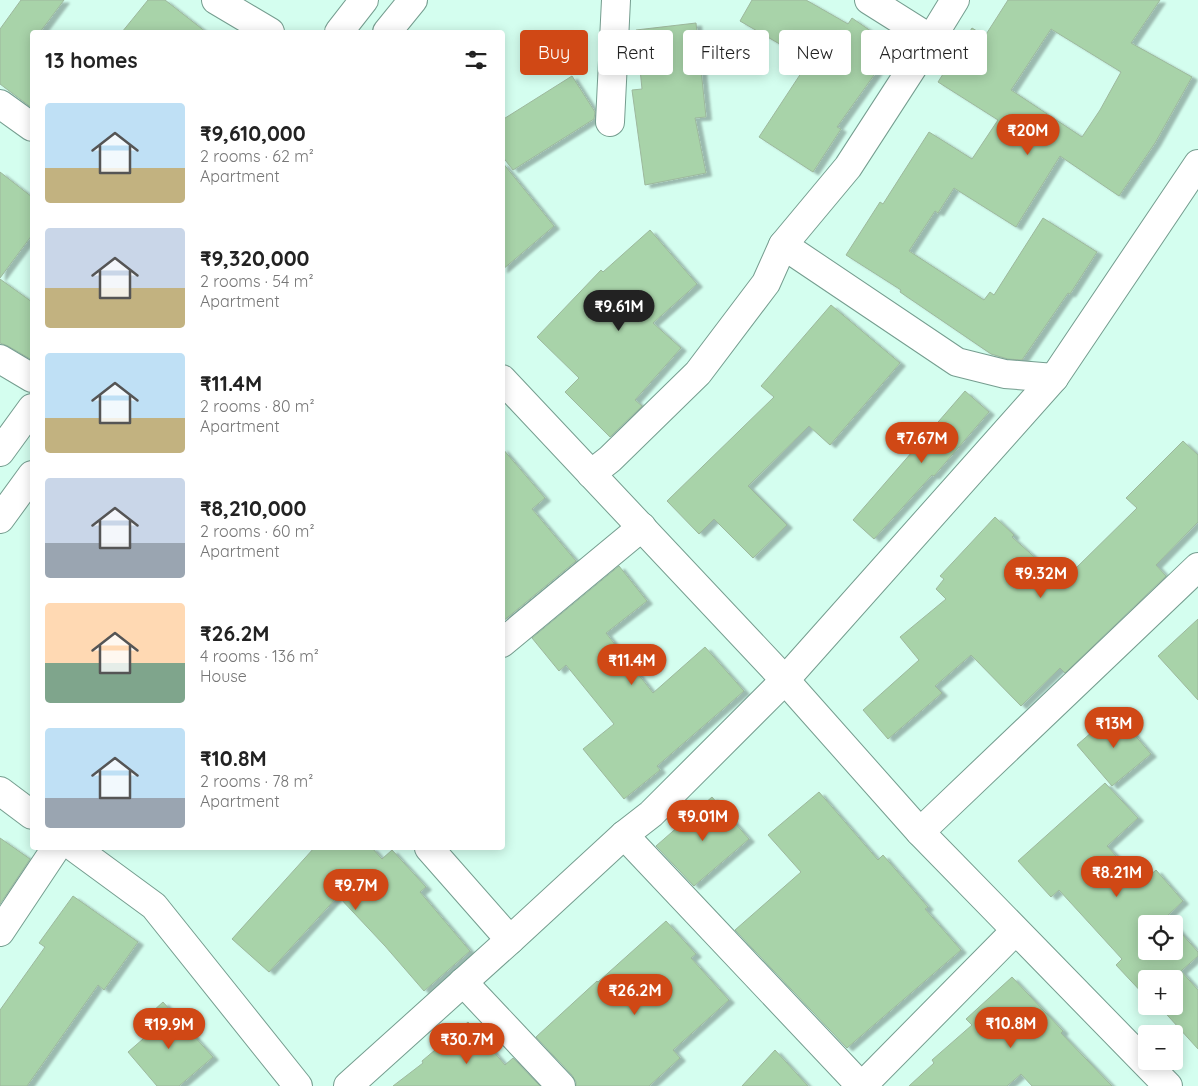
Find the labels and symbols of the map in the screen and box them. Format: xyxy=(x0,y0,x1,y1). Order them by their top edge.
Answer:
pin: ₹20M xyxy=(998,114,1058,156)
pin: ₹9.61M xyxy=(578,290,660,332)
pin: ₹7.67M xyxy=(881,422,963,464)
pin: ₹9.32M xyxy=(1000,556,1082,599)
pin: ₹11.4M xyxy=(591,644,673,686)
pin: ₹13M xyxy=(1084,706,1144,749)
pin: ₹9.01M xyxy=(662,800,744,842)
pin: ₹8.21M xyxy=(1076,856,1158,898)
pin: ₹9.7M xyxy=(321,868,391,911)
pin: ₹26.2M xyxy=(594,974,676,1016)
pin: ₹10.8M xyxy=(970,1006,1052,1049)
pin: ₹19.9M xyxy=(128,1008,210,1050)
pin: ₹30.7M xyxy=(426,1022,508,1065)

